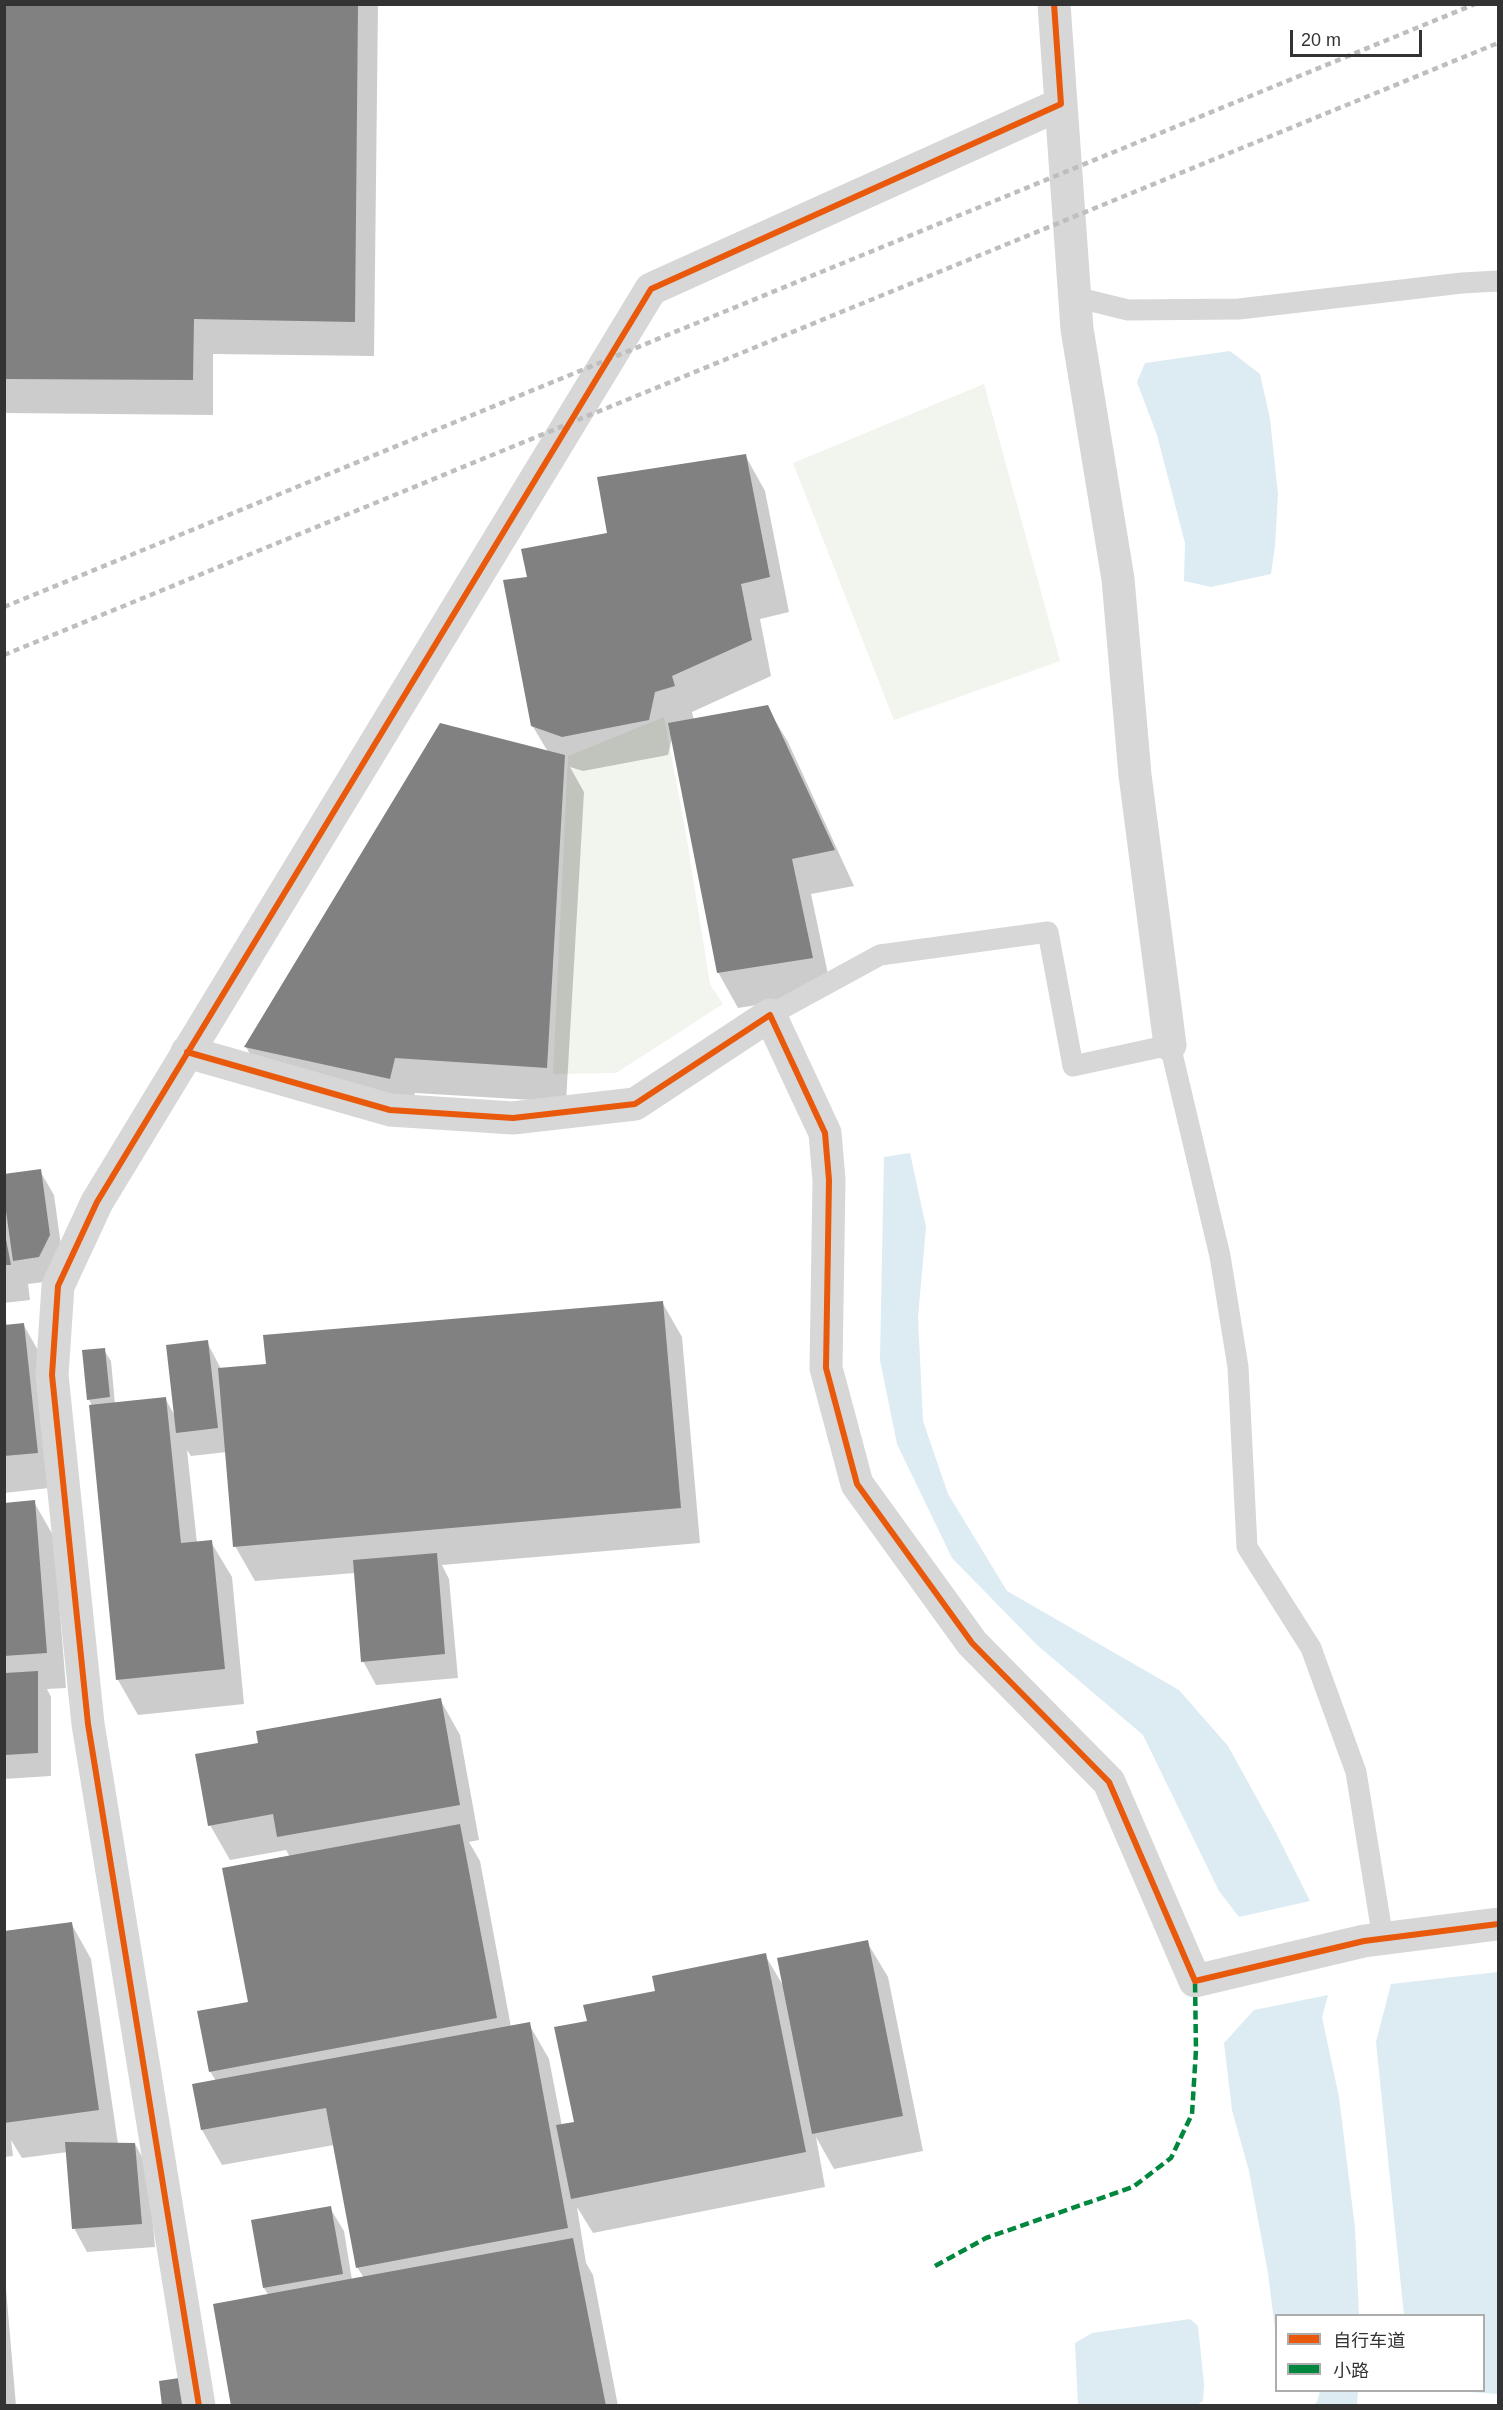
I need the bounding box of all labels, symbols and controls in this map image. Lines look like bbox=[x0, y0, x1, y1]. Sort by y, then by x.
scale bar bbox=[1293, 18, 1425, 56]
text: 20 m bbox=[1301, 30, 1341, 50]
legend bbox=[1275, 2314, 1485, 2392]
text: 自行车道 bbox=[1333, 2331, 1405, 2351]
text: 小路 bbox=[1333, 2361, 1369, 2381]

